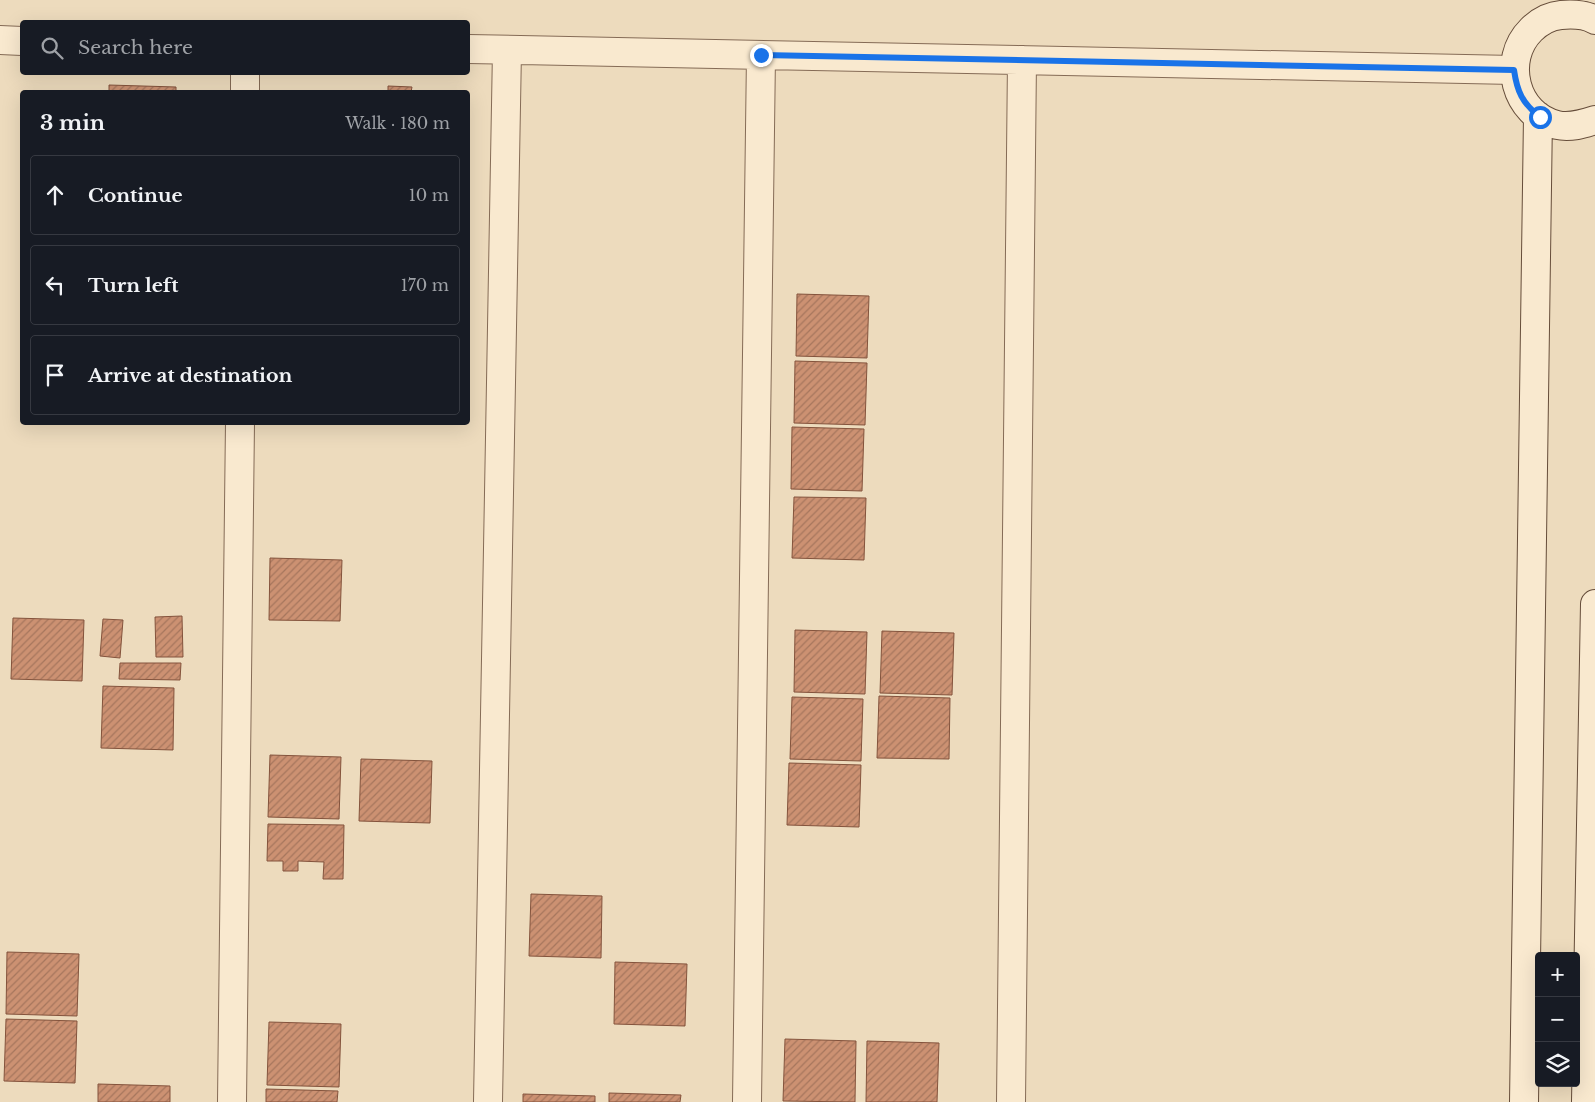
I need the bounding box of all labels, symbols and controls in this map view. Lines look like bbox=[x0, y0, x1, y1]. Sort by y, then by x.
search box bbox=[20, 20, 470, 75]
icon: search bbox=[38, 34, 66, 62]
text: Search here bbox=[78, 36, 193, 59]
route end bbox=[750, 44, 773, 67]
route start bbox=[1529, 106, 1552, 129]
text: 3 min bbox=[40, 110, 105, 136]
text: Walk · 180 m bbox=[345, 113, 450, 133]
icon: ahead bbox=[41, 181, 69, 209]
text: Continue bbox=[88, 184, 183, 207]
text: 10 m bbox=[409, 185, 449, 205]
icon: left bbox=[41, 271, 69, 299]
text: Turn left bbox=[88, 274, 179, 297]
text: 170 m bbox=[401, 275, 449, 295]
icon: arrive bbox=[41, 361, 69, 389]
text: Arrive at destination bbox=[88, 364, 292, 387]
map controls bbox=[1535, 952, 1580, 1087]
button: + bbox=[1535, 952, 1580, 997]
button: − bbox=[1535, 997, 1580, 1042]
button: layers bbox=[1535, 1042, 1580, 1087]

